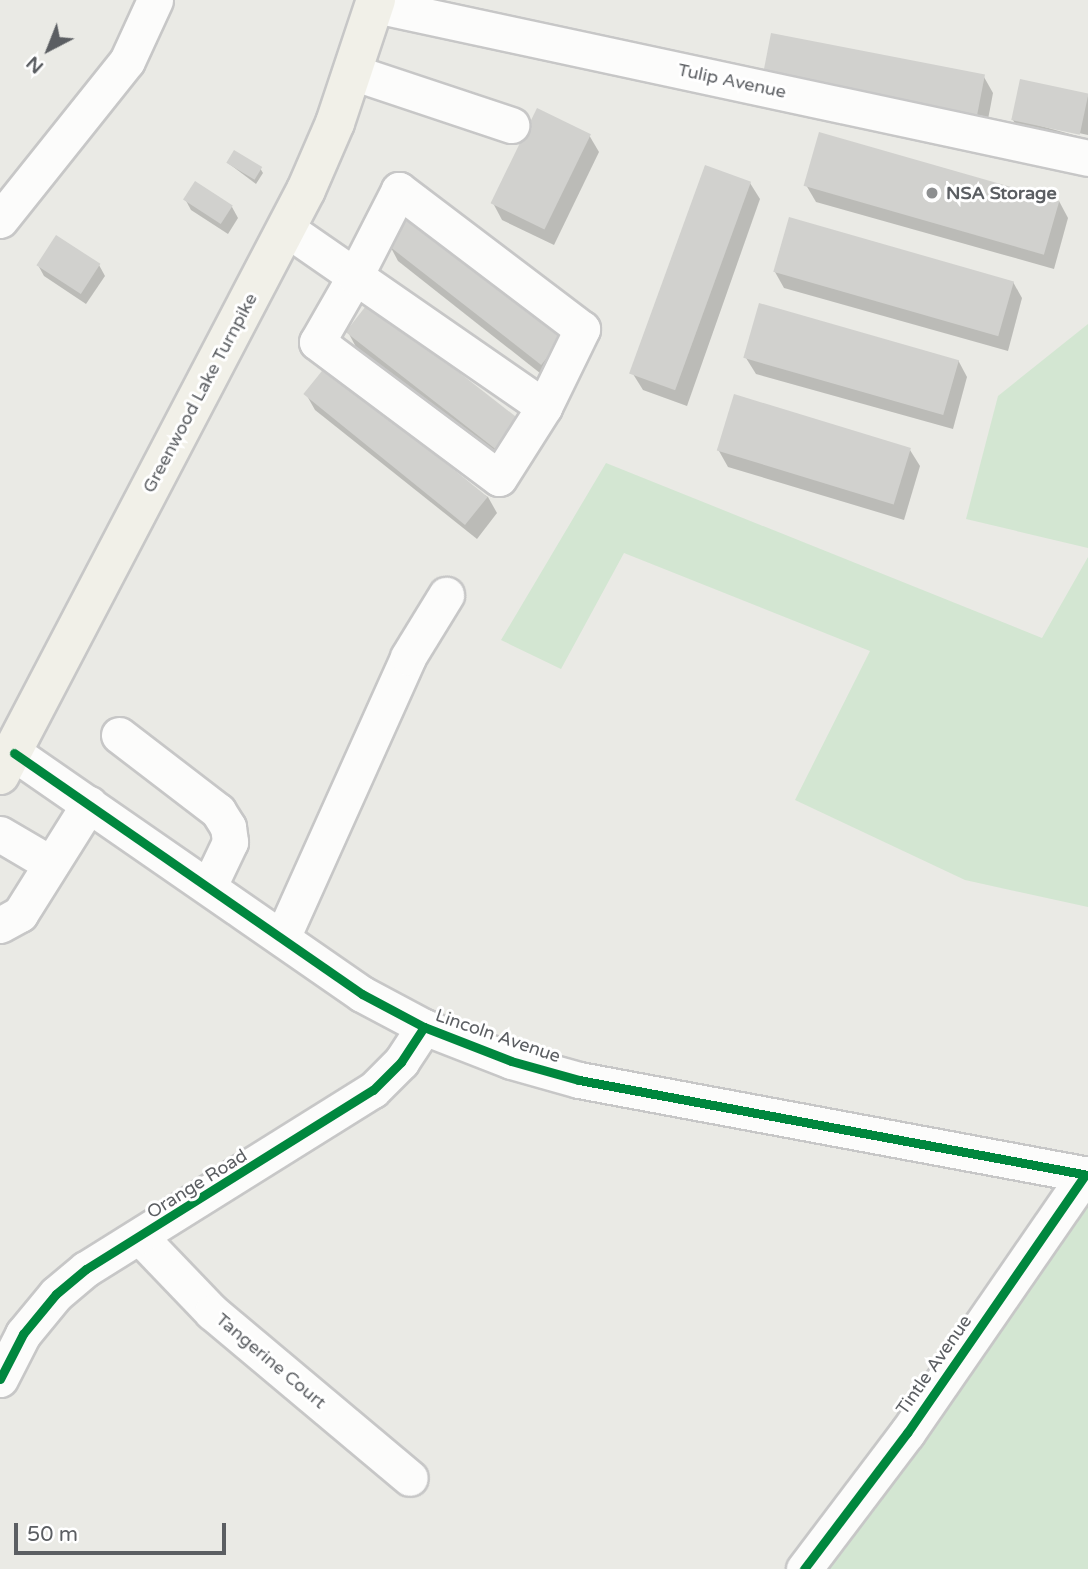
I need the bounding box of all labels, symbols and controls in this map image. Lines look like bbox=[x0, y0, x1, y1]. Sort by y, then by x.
north arrow bbox=[14, 14, 84, 84]
text: N bbox=[22, 51, 48, 78]
street label: Tulip Avenue bbox=[676, 59, 788, 103]
place label: NSA Storage bbox=[946, 182, 1057, 204]
marker: NSA Storage bbox=[924, 185, 940, 201]
street label: Greenwood Lake Turnpike bbox=[138, 290, 262, 496]
street label: Lincoln Avenue bbox=[433, 1004, 563, 1068]
street label: Orange Road bbox=[143, 1145, 251, 1223]
street label: Tangerine Court bbox=[211, 1309, 331, 1413]
street label: Tintle Avenue bbox=[892, 1311, 976, 1419]
scale bar bbox=[18, 1510, 229, 1554]
text: 50 m bbox=[27, 1522, 78, 1547]

